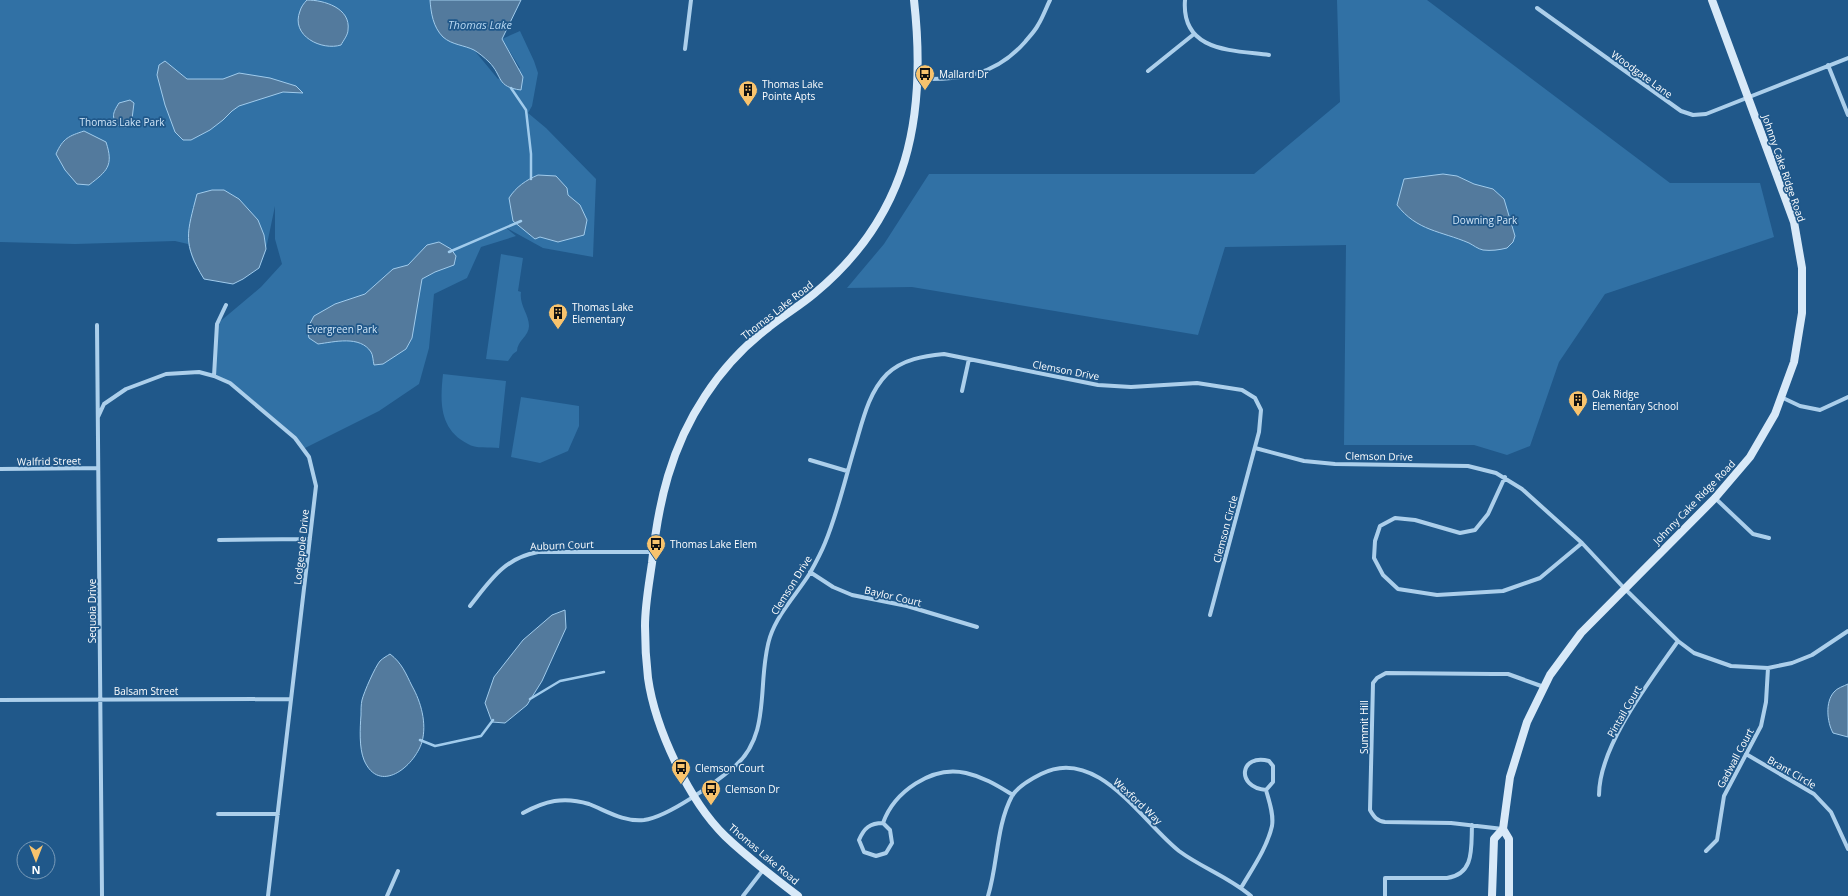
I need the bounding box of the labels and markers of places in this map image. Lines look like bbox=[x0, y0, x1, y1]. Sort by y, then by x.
bus stop icon: Mallard Dr bbox=[914, 63, 936, 91]
place label: Mallard Dr bbox=[939, 67, 988, 81]
place label: Thomas Lake Pointe Apts bbox=[762, 77, 824, 103]
building icon: Thomas Lake Pointe Apts bbox=[737, 79, 759, 107]
place label: Thomas Lake Elementary bbox=[572, 300, 634, 326]
building icon: Thomas Lake Elementary bbox=[547, 302, 569, 330]
place label: Oak Ridge Elementary School bbox=[1592, 387, 1678, 413]
building icon: Oak Ridge Elementary School bbox=[1567, 389, 1589, 417]
bus stop icon: Thomas Lake Elem bbox=[645, 533, 667, 561]
place label: Thomas Lake Elem bbox=[670, 537, 757, 551]
bus stop icon: Clemson Court bbox=[670, 757, 692, 785]
place label: Clemson Court bbox=[695, 761, 765, 775]
bus stop icon: Clemson Dr bbox=[700, 778, 722, 806]
place label: Clemson Dr bbox=[725, 782, 780, 796]

